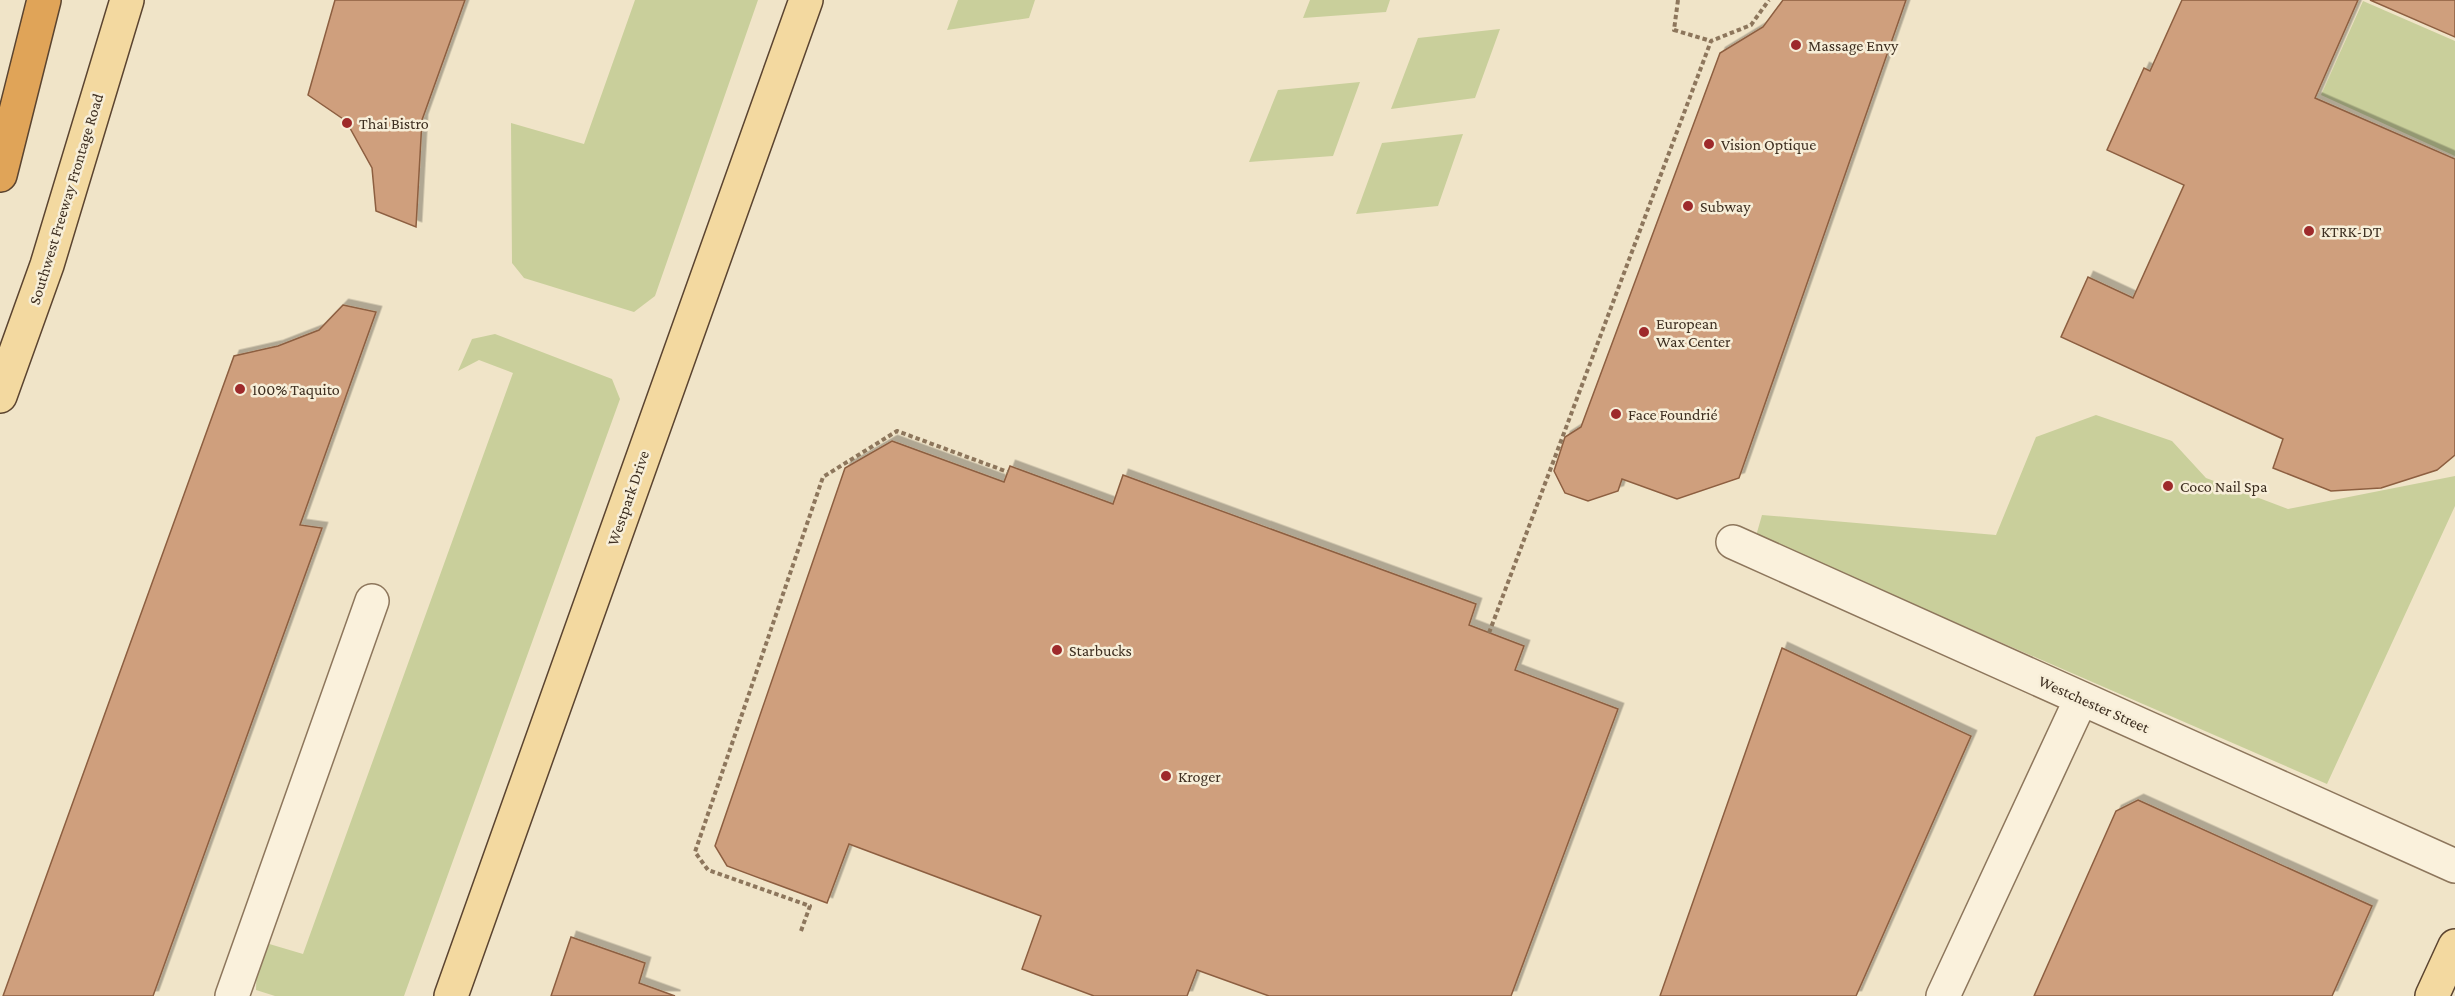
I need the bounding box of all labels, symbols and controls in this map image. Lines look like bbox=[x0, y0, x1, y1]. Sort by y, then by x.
place label: Massage Envy bbox=[1808, 37, 1899, 55]
marker: Massage Envy bbox=[1789, 38, 1803, 52]
street label: Southwest Freeway Frontage Road bbox=[26, 91, 107, 307]
place label: Thai Bistro bbox=[359, 115, 429, 132]
marker: Thai Bistro bbox=[340, 116, 354, 130]
place label: Vision Optique bbox=[1721, 136, 1816, 154]
marker: Vision Optique bbox=[1702, 137, 1716, 151]
place label: Subway bbox=[1700, 198, 1751, 216]
marker: Subway bbox=[1681, 199, 1695, 213]
place label: KTRK-DT bbox=[2321, 223, 2382, 240]
marker: KTRK-DT bbox=[2302, 224, 2316, 238]
place label: European Wax Center bbox=[1656, 315, 1731, 350]
marker: European Wax Center bbox=[1637, 325, 1651, 339]
place label: 100% Taquito bbox=[252, 381, 340, 399]
marker: 100% Taquito bbox=[233, 382, 247, 396]
place label: Face Foundrié bbox=[1628, 406, 1717, 423]
marker: Face Foundrié bbox=[1609, 407, 1623, 421]
street label: Westpark Drive bbox=[604, 448, 653, 548]
place label: Coco Nail Spa bbox=[2180, 478, 2268, 496]
marker: Coco Nail Spa bbox=[2161, 479, 2175, 493]
place label: Starbucks bbox=[1069, 642, 1132, 659]
marker: Starbucks bbox=[1050, 643, 1064, 657]
street label: Westchester Street bbox=[2036, 672, 2153, 736]
place label: Kroger bbox=[1178, 768, 1221, 786]
marker: Kroger bbox=[1159, 769, 1173, 783]

